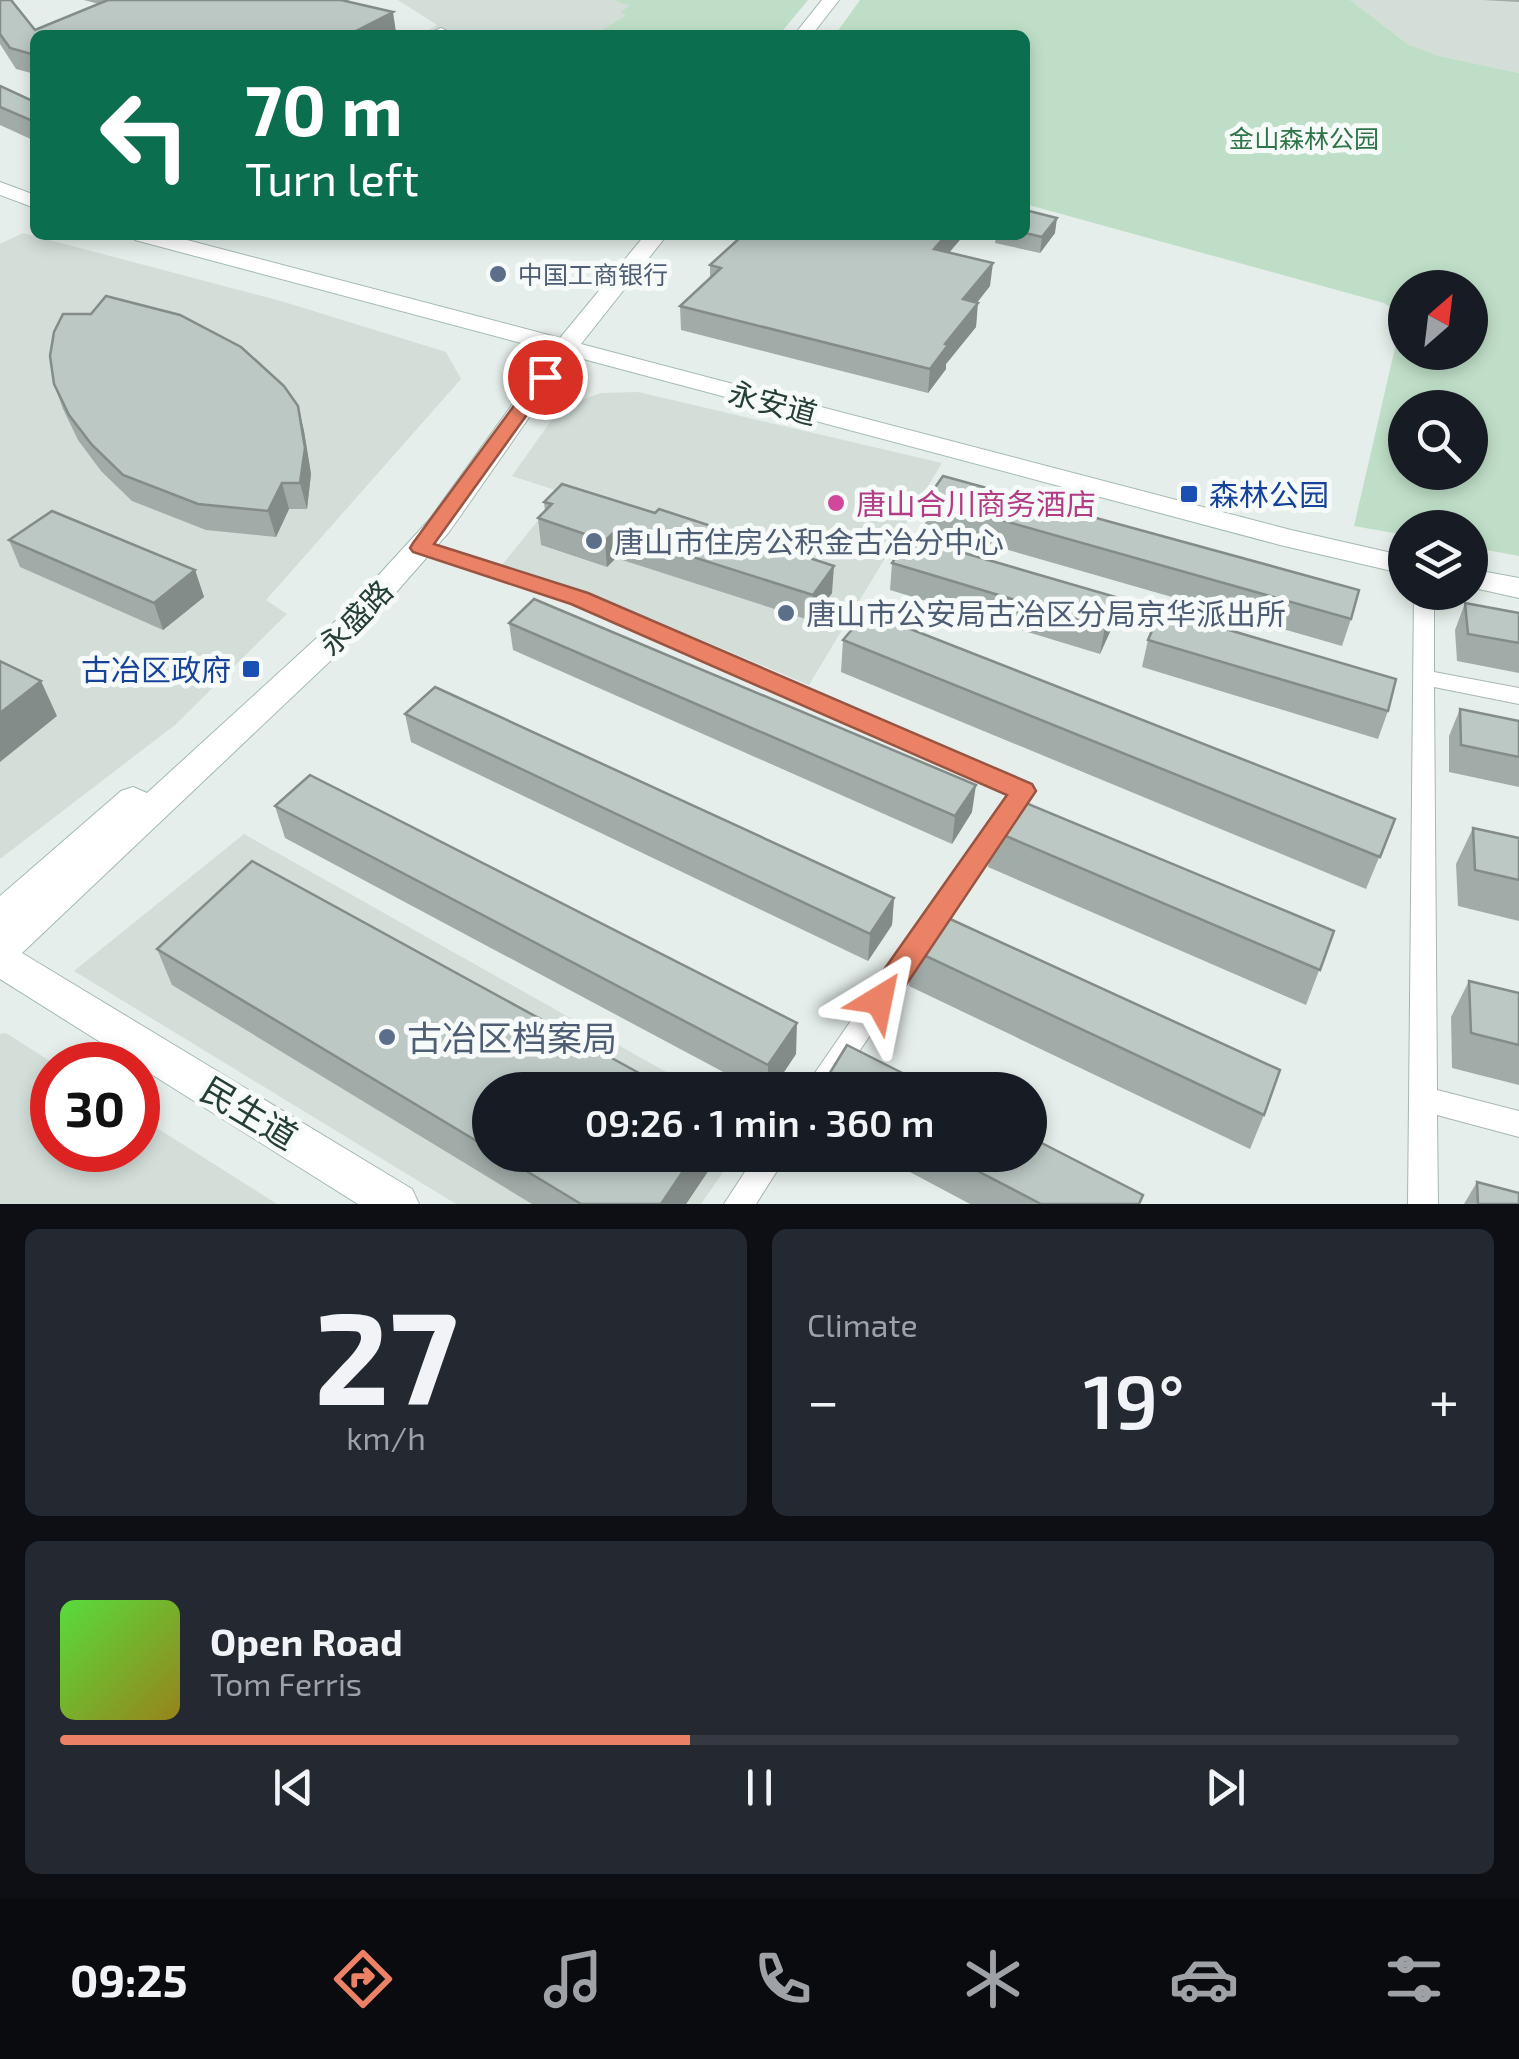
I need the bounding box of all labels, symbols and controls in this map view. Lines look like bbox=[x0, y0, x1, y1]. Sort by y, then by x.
text: 70 m bbox=[245, 66, 403, 150]
icon: left bbox=[80, 70, 210, 200]
park label: 金山森林公园 bbox=[1229, 123, 1379, 153]
text: Turn left bbox=[245, 151, 419, 205]
place label: 中国工商银行 bbox=[518, 259, 668, 289]
marker: 中国工商银行 bbox=[487, 263, 509, 285]
north arrow bbox=[1388, 270, 1488, 370]
map controls bbox=[1388, 270, 1488, 610]
pin bbox=[503, 335, 588, 420]
icon: arrive bbox=[518, 350, 573, 405]
street label: 永安道 bbox=[725, 373, 821, 431]
button: search bbox=[1388, 390, 1488, 490]
place label: 森林公园 bbox=[1209, 476, 1329, 512]
marker: 森林公园 bbox=[1178, 483, 1200, 505]
place label: 唐山合川商务酒店 bbox=[856, 485, 1096, 521]
marker: 唐山合川商务酒店 bbox=[825, 492, 847, 514]
button: layers bbox=[1388, 510, 1488, 610]
place label: 唐山市住房公积金古冶分中心 bbox=[614, 523, 1004, 559]
marker: 唐山市住房公积金古冶分中心 bbox=[583, 530, 605, 552]
street label: 永盛路 bbox=[311, 572, 399, 662]
place label: 唐山市公安局古冶区分局京华派出所 bbox=[806, 595, 1286, 631]
marker: 唐山市公安局古冶区分局京华派出所 bbox=[775, 602, 797, 624]
place label: 古冶区政府 bbox=[81, 651, 231, 687]
marker: 古冶区政府 bbox=[240, 658, 262, 680]
position arrow bbox=[827, 948, 931, 1052]
place label: 古冶区档案局 bbox=[407, 1016, 617, 1058]
marker: 古冶区档案局 bbox=[376, 1026, 398, 1048]
speed limit sign: 30 bbox=[30, 1042, 160, 1172]
street label: 民生道 bbox=[194, 1067, 306, 1157]
text: 09:26 · 1 min · 360 m bbox=[585, 1099, 934, 1145]
text: 27 bbox=[314, 1275, 458, 1431]
text: Climate bbox=[807, 1305, 918, 1343]
text: 19° bbox=[1083, 1354, 1185, 1444]
text: − bbox=[807, 1366, 839, 1432]
text: + bbox=[1429, 1366, 1459, 1432]
text: km/h bbox=[346, 1418, 426, 1456]
text: Open Road bbox=[210, 1618, 403, 1664]
text: Tom Ferris bbox=[210, 1664, 362, 1702]
icon: previous bbox=[266, 1760, 321, 1815]
icon: pause bbox=[732, 1760, 787, 1815]
icon: next bbox=[1198, 1760, 1253, 1815]
icon: directions bbox=[328, 1944, 398, 2014]
icon: music bbox=[538, 1944, 608, 2014]
icon: phone bbox=[748, 1944, 818, 2014]
icon: climate bbox=[958, 1944, 1028, 2014]
icon: car bbox=[1169, 1944, 1239, 2014]
icon: filters bbox=[1379, 1944, 1449, 2014]
text: 09:25 bbox=[70, 1952, 188, 2006]

